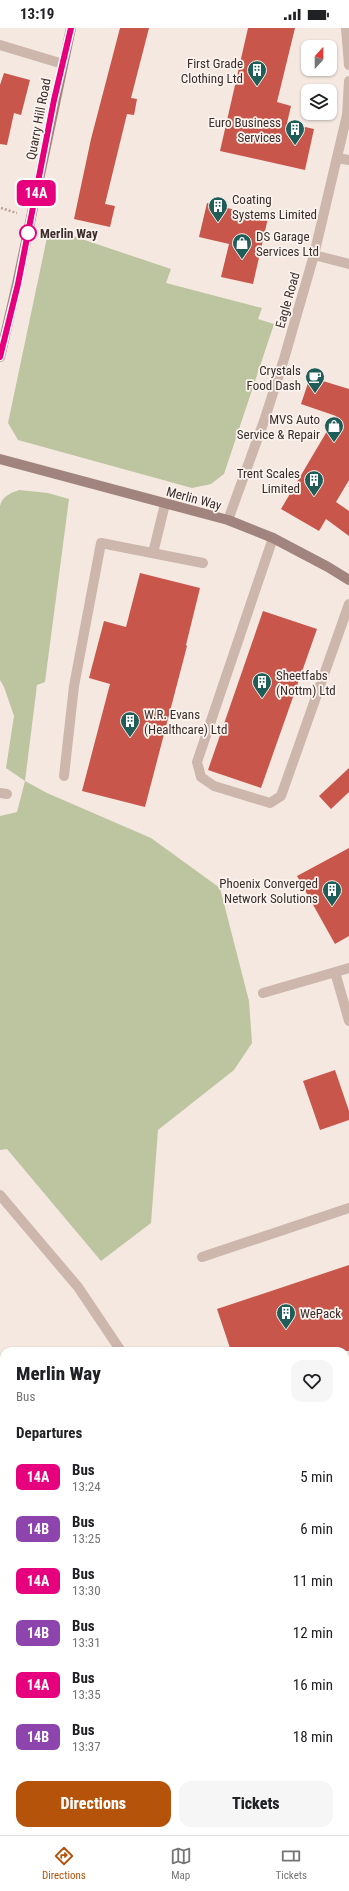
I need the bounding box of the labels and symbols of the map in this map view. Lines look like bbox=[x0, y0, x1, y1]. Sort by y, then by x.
north arrow bbox=[301, 40, 337, 76]
place label: First Grade Clothing Ltd bbox=[181, 56, 243, 86]
building icon: First Grade Clothing Ltd bbox=[246, 59, 268, 87]
street label: Quarry Hill Road bbox=[23, 77, 54, 161]
place label: Euro Business Services bbox=[208, 115, 281, 145]
building icon: Euro Business Services bbox=[284, 118, 306, 146]
line badge: 14A bbox=[13, 180, 59, 206]
place label: Coating Systems Limited bbox=[232, 192, 317, 222]
building icon: Coating Systems Limited bbox=[207, 195, 229, 223]
marker: Merlin Way bbox=[19, 224, 37, 242]
place label: Merlin Way bbox=[40, 226, 98, 241]
place label: DS Garage Services Ltd bbox=[256, 229, 319, 259]
shop icon: DS Garage Services Ltd bbox=[231, 232, 253, 260]
street label: Eagle Road bbox=[272, 271, 303, 330]
place label: Crystals Food Dash bbox=[247, 363, 301, 393]
cafe icon: Crystals Food Dash bbox=[304, 366, 326, 394]
place label: MVS Auto Service & Repair bbox=[237, 412, 320, 442]
shop icon: MVS Auto Service & Repair bbox=[323, 415, 345, 443]
place label: Trent Scales Limited bbox=[237, 466, 300, 496]
building icon: Trent Scales Limited bbox=[303, 469, 325, 497]
street label: Merlin Way bbox=[165, 484, 224, 513]
place label: Sheetfabs (Nottm) Ltd bbox=[276, 668, 336, 698]
building icon: Sheetfabs (Nottm) Ltd bbox=[251, 671, 273, 699]
place label: W.R. Evans (Healthcare) Ltd bbox=[144, 707, 227, 737]
building icon: W.R. Evans (Healthcare) Ltd bbox=[119, 710, 141, 738]
place label: Phoenix Converged Network Solutions bbox=[219, 876, 318, 906]
building icon: Phoenix Converged Network Solutions bbox=[321, 879, 343, 907]
building icon: WePack bbox=[275, 1302, 297, 1330]
place label: WePack bbox=[300, 1306, 341, 1321]

